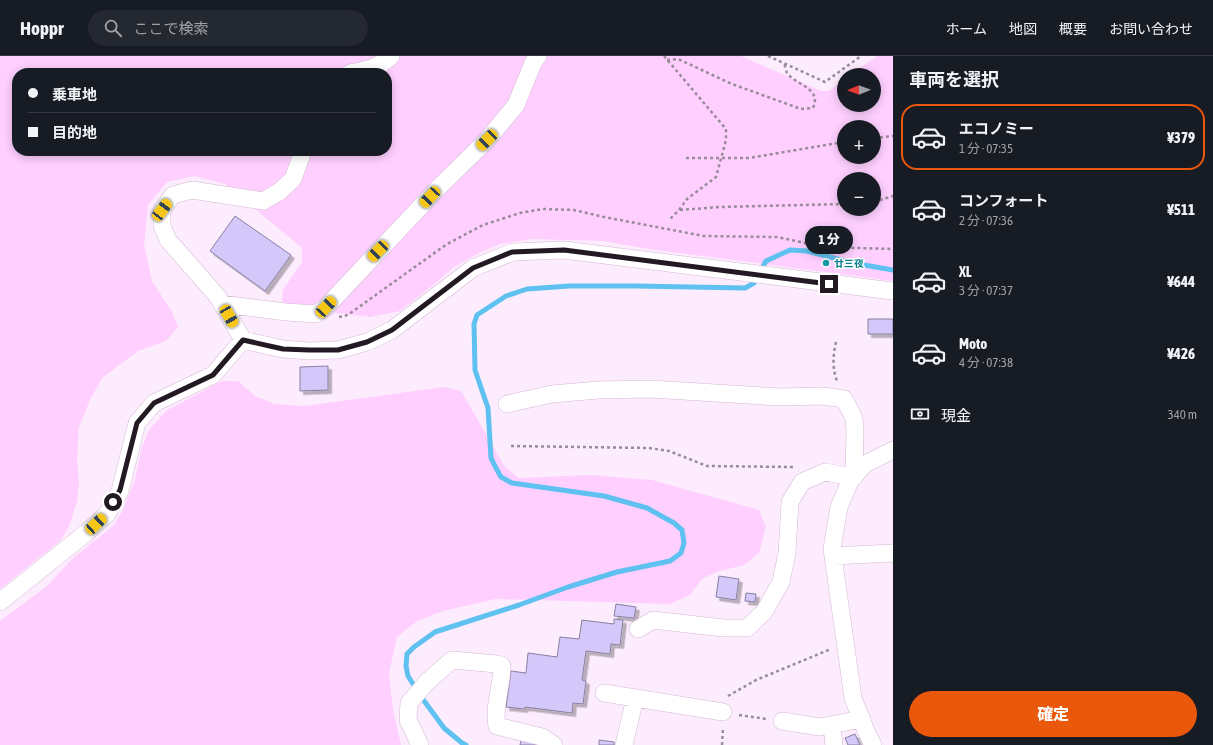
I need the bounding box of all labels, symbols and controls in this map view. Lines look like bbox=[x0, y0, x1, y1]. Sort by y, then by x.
search box bbox=[88, 10, 368, 46]
text: Hoppr bbox=[20, 17, 64, 39]
icon: search bbox=[102, 17, 124, 39]
text: ここで検索 bbox=[134, 20, 209, 37]
text: ホーム bbox=[945, 21, 987, 37]
text: 地図 bbox=[1009, 21, 1037, 37]
text: 概要 bbox=[1059, 21, 1087, 37]
text: お問い合わせ bbox=[1109, 21, 1193, 37]
north arrow bbox=[837, 68, 881, 112]
map controls bbox=[837, 68, 881, 216]
text: 車両を選択 bbox=[909, 69, 999, 90]
text: 乗車地 bbox=[52, 86, 97, 103]
icon: car bbox=[911, 119, 947, 155]
button: + bbox=[837, 120, 881, 164]
text: エコノミー bbox=[959, 120, 1034, 137]
text: 目的地 bbox=[52, 124, 97, 141]
car bbox=[474, 127, 500, 153]
text: ¥379 bbox=[1167, 129, 1195, 146]
text: 1 分 · 07:35 bbox=[959, 141, 1013, 156]
button: − bbox=[837, 172, 881, 216]
car bbox=[417, 184, 443, 210]
icon: car bbox=[911, 191, 947, 227]
text: コンフォート bbox=[959, 192, 1049, 209]
car bbox=[150, 197, 174, 223]
text: ¥511 bbox=[1167, 201, 1195, 218]
text: 2 分 · 07:36 bbox=[959, 213, 1013, 228]
callout: 1 分 bbox=[805, 226, 853, 254]
text: 1 分 bbox=[819, 232, 839, 247]
car bbox=[365, 238, 391, 264]
marker: 廿三夜 bbox=[821, 258, 831, 268]
place label: 廿三夜 bbox=[834, 258, 864, 269]
icon: car bbox=[911, 263, 947, 299]
text: XL bbox=[959, 263, 972, 280]
text: ¥644 bbox=[1167, 273, 1195, 290]
route end bbox=[820, 275, 838, 293]
text: 3 分 · 07:37 bbox=[959, 283, 1013, 298]
car bbox=[313, 294, 339, 320]
car bbox=[218, 303, 240, 329]
icon: car bbox=[911, 335, 947, 371]
text: Moto bbox=[959, 335, 987, 352]
text: ¥426 bbox=[1167, 345, 1195, 362]
text: 4 分 · 07:38 bbox=[959, 355, 1013, 370]
icon: cash bbox=[909, 403, 931, 425]
text: 現金 bbox=[941, 407, 971, 424]
text: 340 m bbox=[1168, 407, 1197, 422]
route start bbox=[104, 493, 122, 511]
car bbox=[83, 511, 109, 537]
button: 確定 bbox=[909, 691, 1197, 737]

